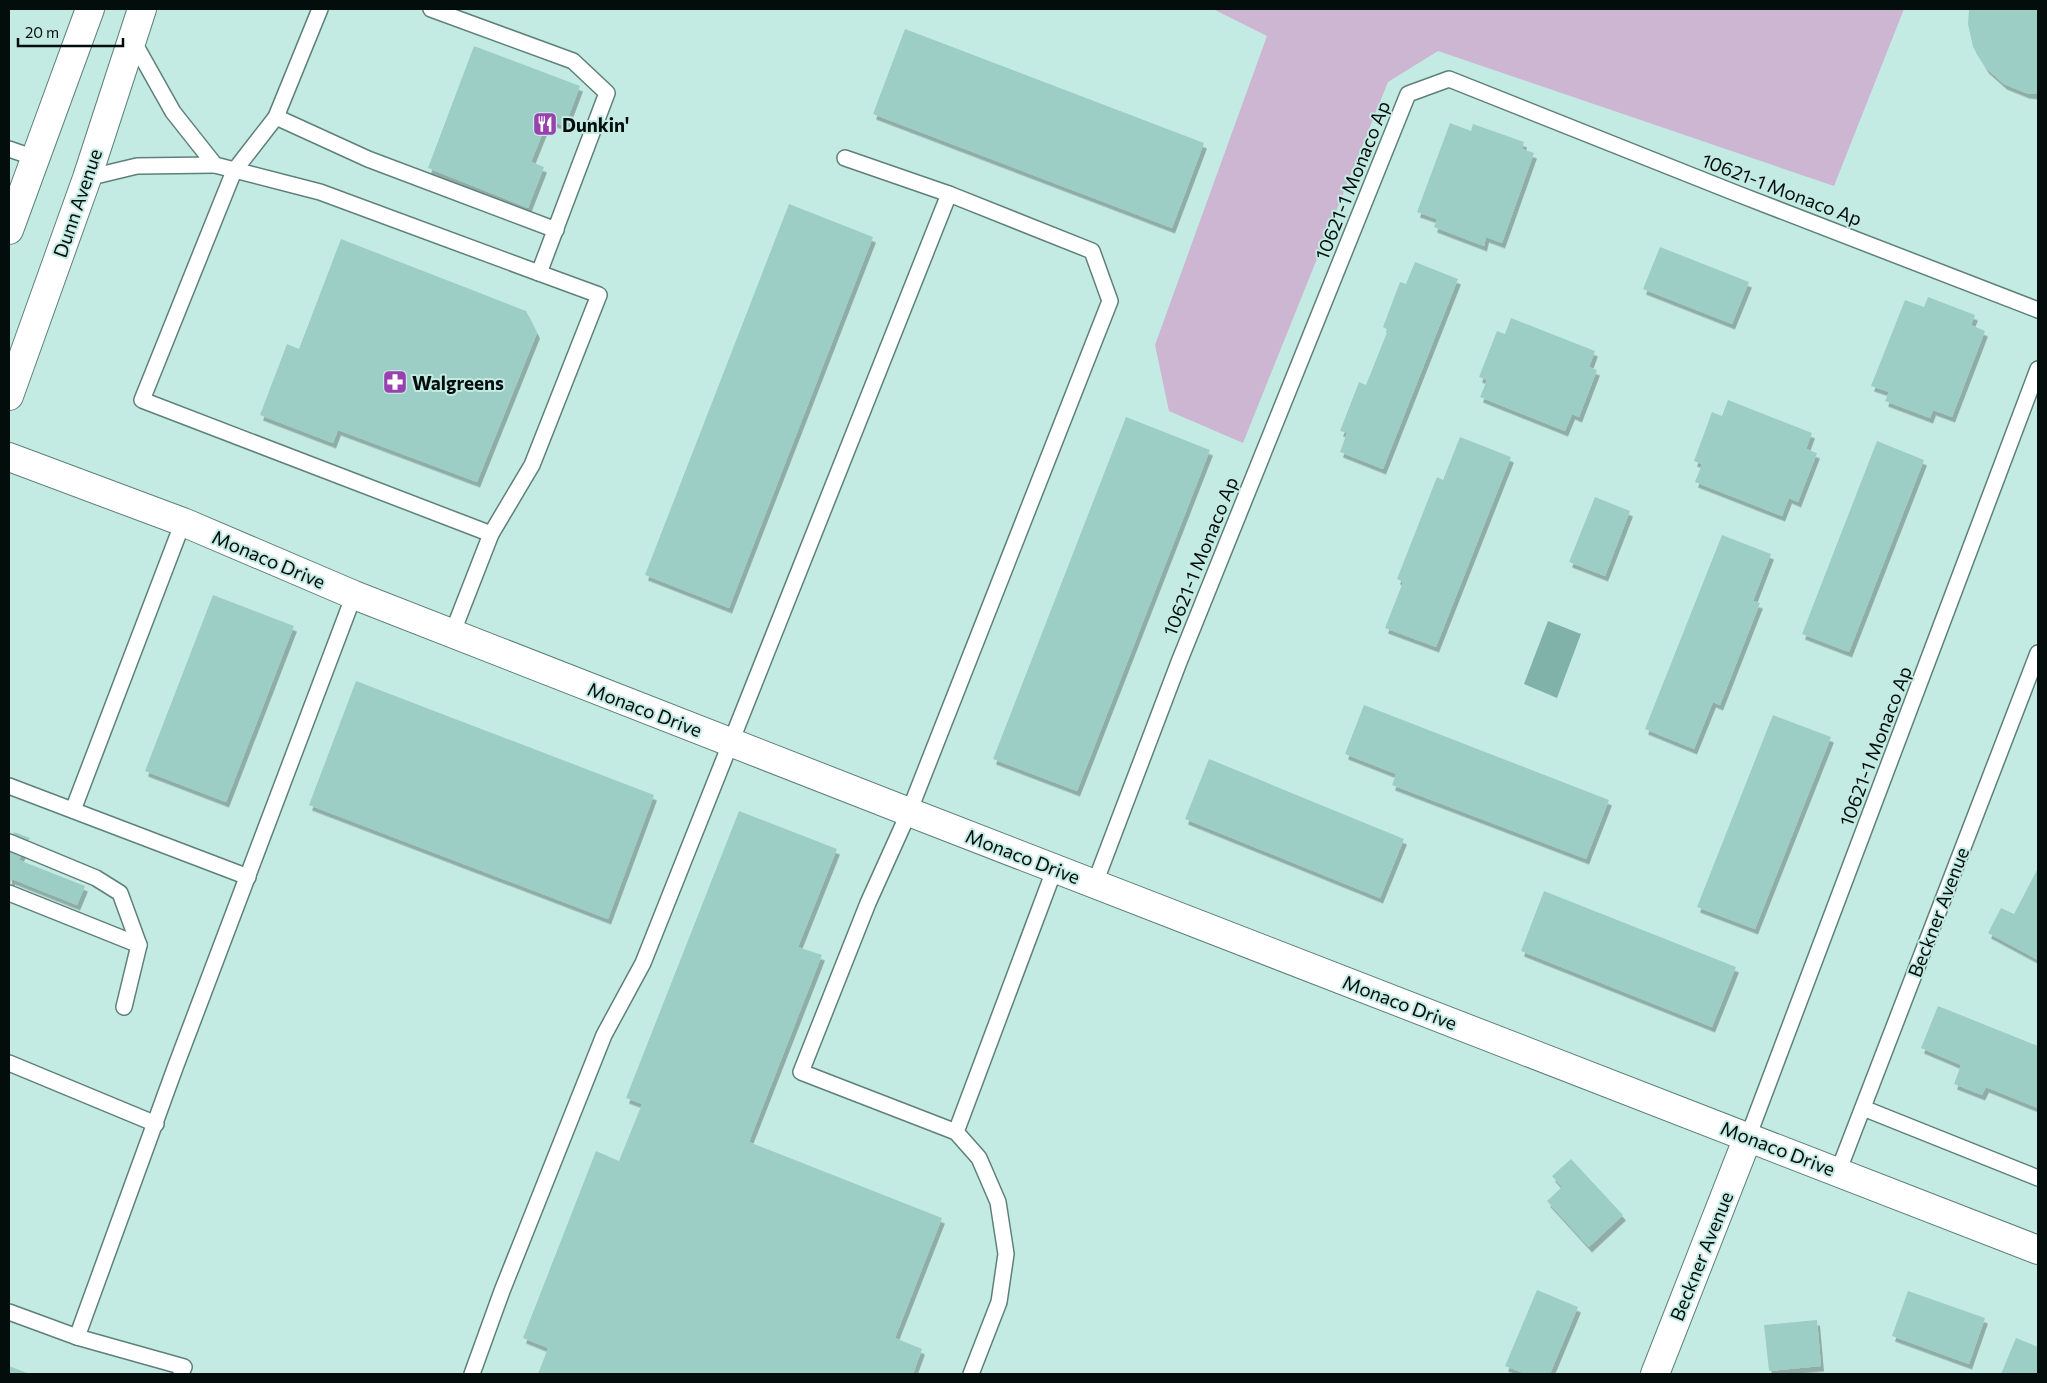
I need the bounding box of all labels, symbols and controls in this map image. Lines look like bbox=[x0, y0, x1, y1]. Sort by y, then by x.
scale bar bbox=[18, 15, 122, 47]
text: 20 m bbox=[25, 23, 59, 41]
street label: 10621-1 Monaco Ap bbox=[1310, 97, 1394, 263]
restaurant icon: Dunkin' bbox=[532, 111, 558, 137]
place label: Dunkin' bbox=[562, 113, 629, 136]
street label: Dunn Avenue bbox=[48, 146, 106, 260]
street label: 10621-1 Monaco Ap bbox=[1699, 148, 1865, 230]
pharmacy icon: Walgreens bbox=[382, 369, 408, 395]
place label: Walgreens bbox=[412, 371, 504, 394]
street label: 10621-1 Monaco Ap bbox=[1158, 473, 1242, 639]
street label: Monaco Drive bbox=[209, 525, 329, 593]
street label: 10621-1 Monaco Ap bbox=[1834, 663, 1916, 829]
street label: Monaco Drive bbox=[585, 677, 705, 741]
street label: Monaco Drive bbox=[963, 824, 1083, 888]
street label: Beckner Avenue bbox=[1903, 844, 1973, 980]
street label: Monaco Drive bbox=[1340, 970, 1460, 1034]
street label: Monaco Drive bbox=[1718, 1116, 1838, 1180]
street label: Beckner Avenue bbox=[1665, 1188, 1737, 1324]

